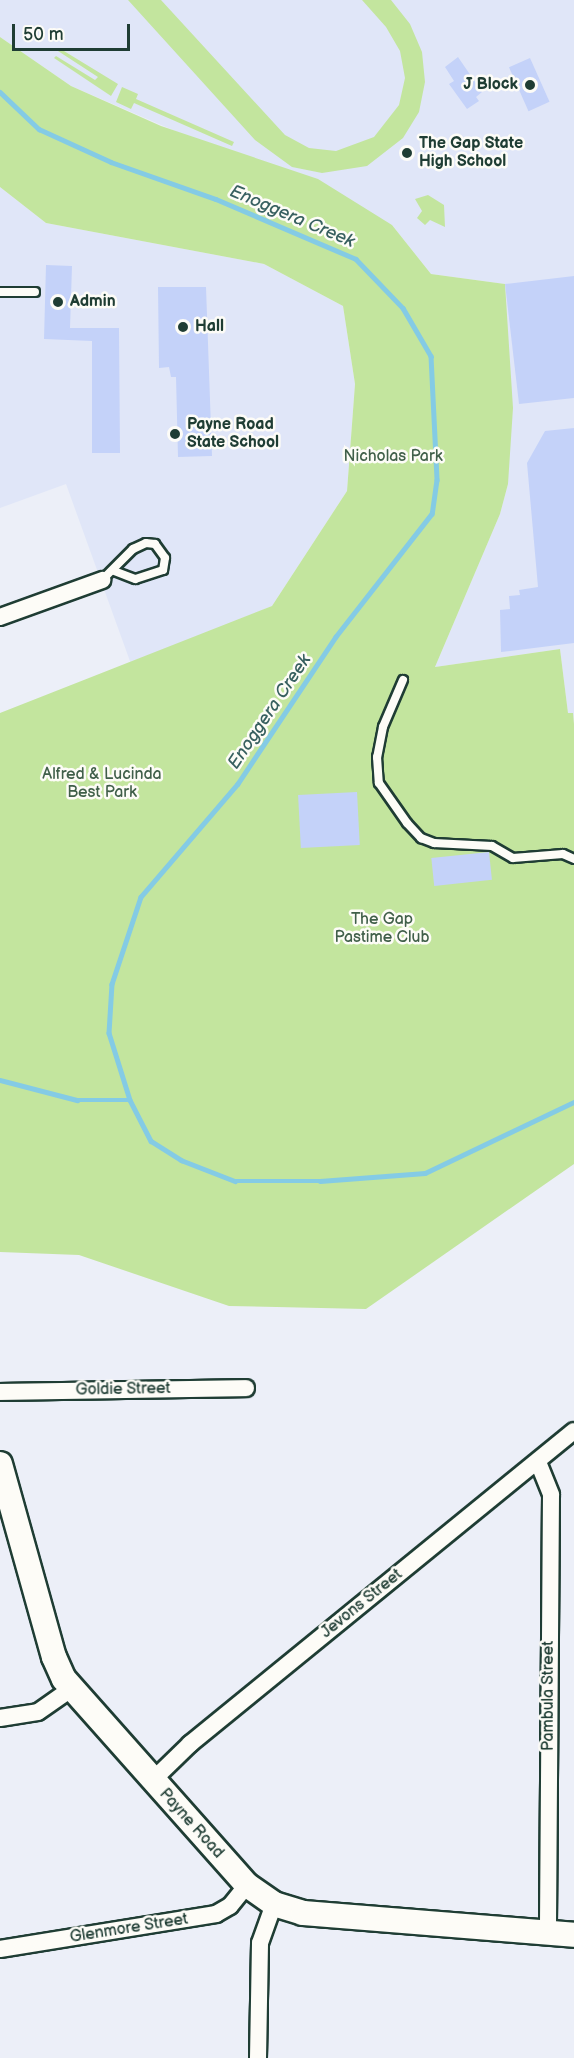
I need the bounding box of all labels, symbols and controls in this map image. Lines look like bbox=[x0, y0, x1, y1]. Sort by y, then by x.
scale bar bbox=[15, 12, 134, 50]
text: 50 m bbox=[23, 24, 64, 45]
place label: J Block bbox=[463, 75, 518, 95]
marker: J Block bbox=[523, 78, 537, 92]
place label: The Gap State High School bbox=[419, 134, 523, 172]
marker: The Gap State High School bbox=[400, 146, 414, 160]
water label: Enoggera Creek bbox=[226, 181, 358, 253]
place label: Admin bbox=[70, 292, 116, 312]
marker: Admin bbox=[51, 295, 65, 309]
place label: Hall bbox=[195, 317, 224, 337]
marker: Hall bbox=[176, 320, 190, 334]
place label: Payne Road State School bbox=[187, 415, 279, 453]
marker: Payne Road State School bbox=[168, 427, 182, 441]
park label: Nicholas Park bbox=[343, 447, 443, 467]
water label: Enoggera Creek bbox=[224, 651, 316, 773]
park label: Alfred & Lucinda Best Park bbox=[42, 765, 162, 803]
park label: The Gap Pastime Club bbox=[335, 910, 429, 948]
street label: Goldie Street bbox=[75, 1380, 171, 1400]
street label: Jevons Street bbox=[317, 1565, 407, 1643]
street label: Pambula Street bbox=[539, 1641, 559, 1751]
street label: Payne Road bbox=[155, 1785, 227, 1863]
street label: Glenmore Street bbox=[68, 1910, 190, 1948]

